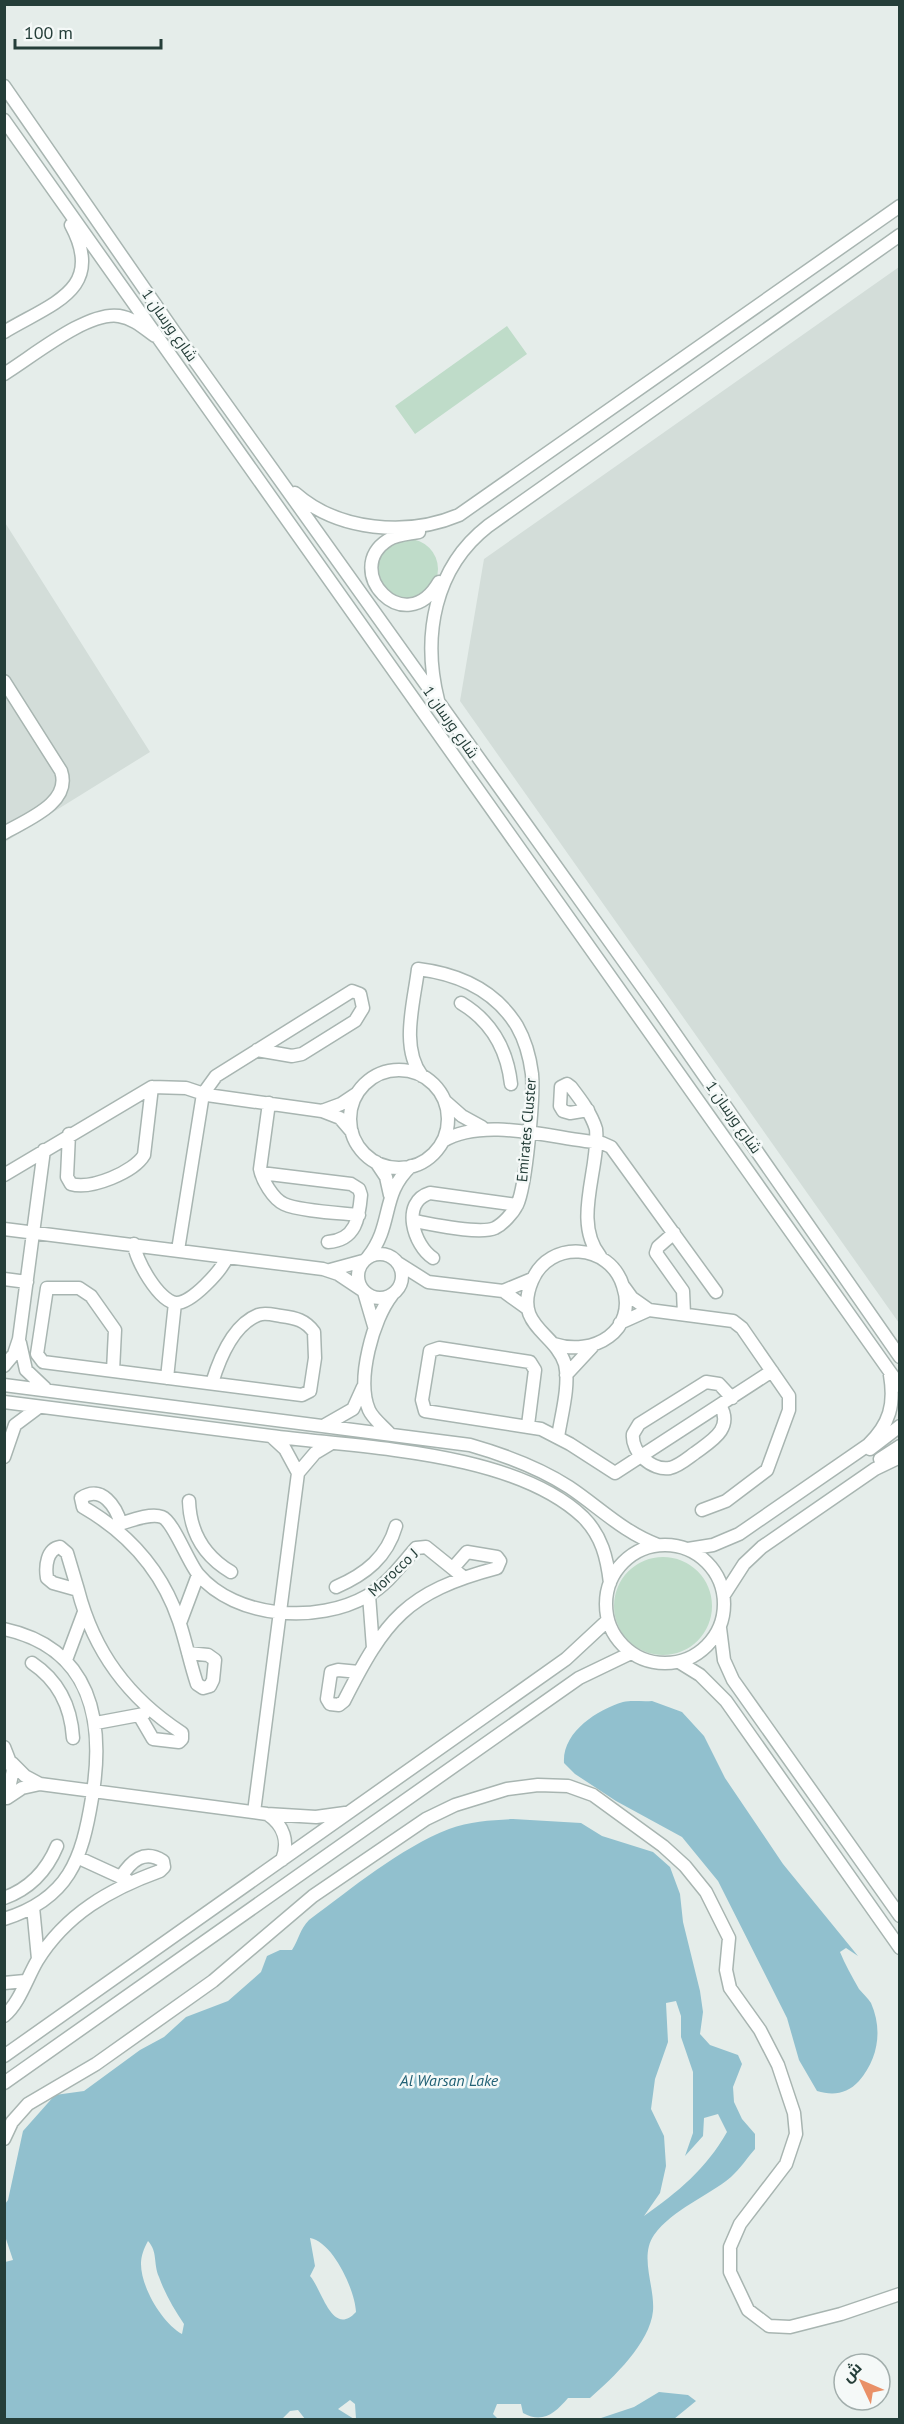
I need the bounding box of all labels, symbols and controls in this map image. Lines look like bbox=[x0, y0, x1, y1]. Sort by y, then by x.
scale bar bbox=[15, 12, 160, 50]
text: 100 m bbox=[24, 21, 73, 44]
street label: شارع ورسان 1 bbox=[136, 285, 202, 366]
street label: شارع ورسان 1 bbox=[417, 682, 483, 763]
street label: Emirates Cluster bbox=[512, 1077, 540, 1183]
street label: شارع ورسان 1 bbox=[700, 1077, 766, 1158]
street label: Morocco J bbox=[364, 1544, 422, 1600]
water label: Al Warsan Lake bbox=[399, 2070, 499, 2090]
north arrow bbox=[832, 2352, 892, 2412]
text: ش bbox=[837, 2357, 866, 2386]

